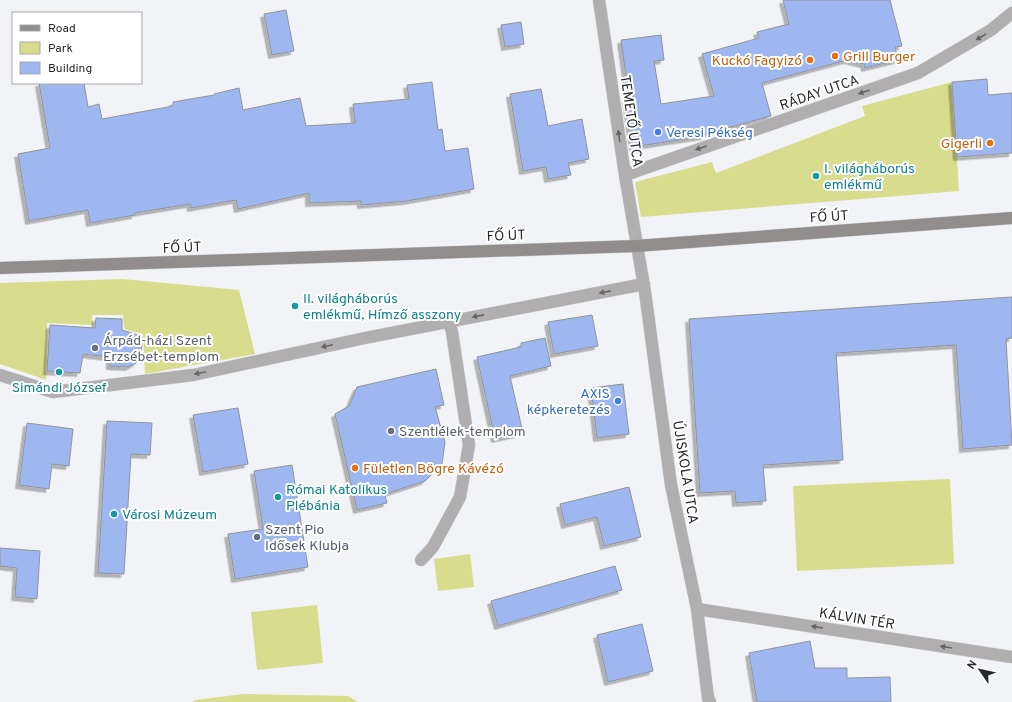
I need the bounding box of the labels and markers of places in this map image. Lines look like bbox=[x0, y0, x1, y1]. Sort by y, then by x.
place label: Grill Burger bbox=[843, 49, 916, 66]
marker: Grill Burger bbox=[830, 51, 840, 61]
place label: Kuckó Fagyizó bbox=[712, 53, 802, 70]
marker: Kuckó Fagyizó bbox=[805, 55, 815, 65]
place label: Veresi Pékség bbox=[666, 125, 753, 142]
marker: Veresi Pékség bbox=[653, 127, 663, 137]
place label: Gigerli bbox=[941, 136, 982, 153]
marker: Gigerli bbox=[985, 138, 995, 148]
place label: I. világháborús emlékmű bbox=[824, 161, 915, 194]
marker: I. világháborús emlékmű bbox=[811, 171, 821, 181]
place label: II. világháborús emlékmű, Hímző asszony bbox=[303, 291, 461, 324]
marker: II. világháborús emlékmű, Hímző asszony bbox=[290, 301, 300, 311]
place label: Árpád-házi Szent Erzsébet-templom bbox=[103, 332, 219, 366]
marker: Árpád-házi Szent Erzsébet-templom bbox=[90, 343, 100, 353]
marker: Simándi József bbox=[54, 367, 64, 377]
place label: Simándi József bbox=[12, 380, 107, 397]
place label: AXIS képkeretezés bbox=[527, 386, 610, 419]
marker: AXIS képkeretezés bbox=[613, 396, 623, 406]
place label: Szentlélek-templom bbox=[399, 424, 526, 441]
marker: Szentlélek-templom bbox=[386, 426, 396, 436]
place label: Fületlen Bögre Kávézó bbox=[363, 461, 504, 478]
marker: Fületlen Bögre Kávézó bbox=[350, 463, 360, 473]
place label: Római Katolikus Plébánia bbox=[286, 482, 387, 515]
marker: Római Katolikus Plébánia bbox=[273, 492, 283, 502]
place label: Városi Múzeum bbox=[122, 507, 217, 524]
marker: Városi Múzeum bbox=[109, 509, 119, 519]
place label: Szent Pio Idősek Klubja bbox=[265, 522, 349, 555]
marker: Szent Pio Idősek Klubja bbox=[252, 532, 262, 542]

